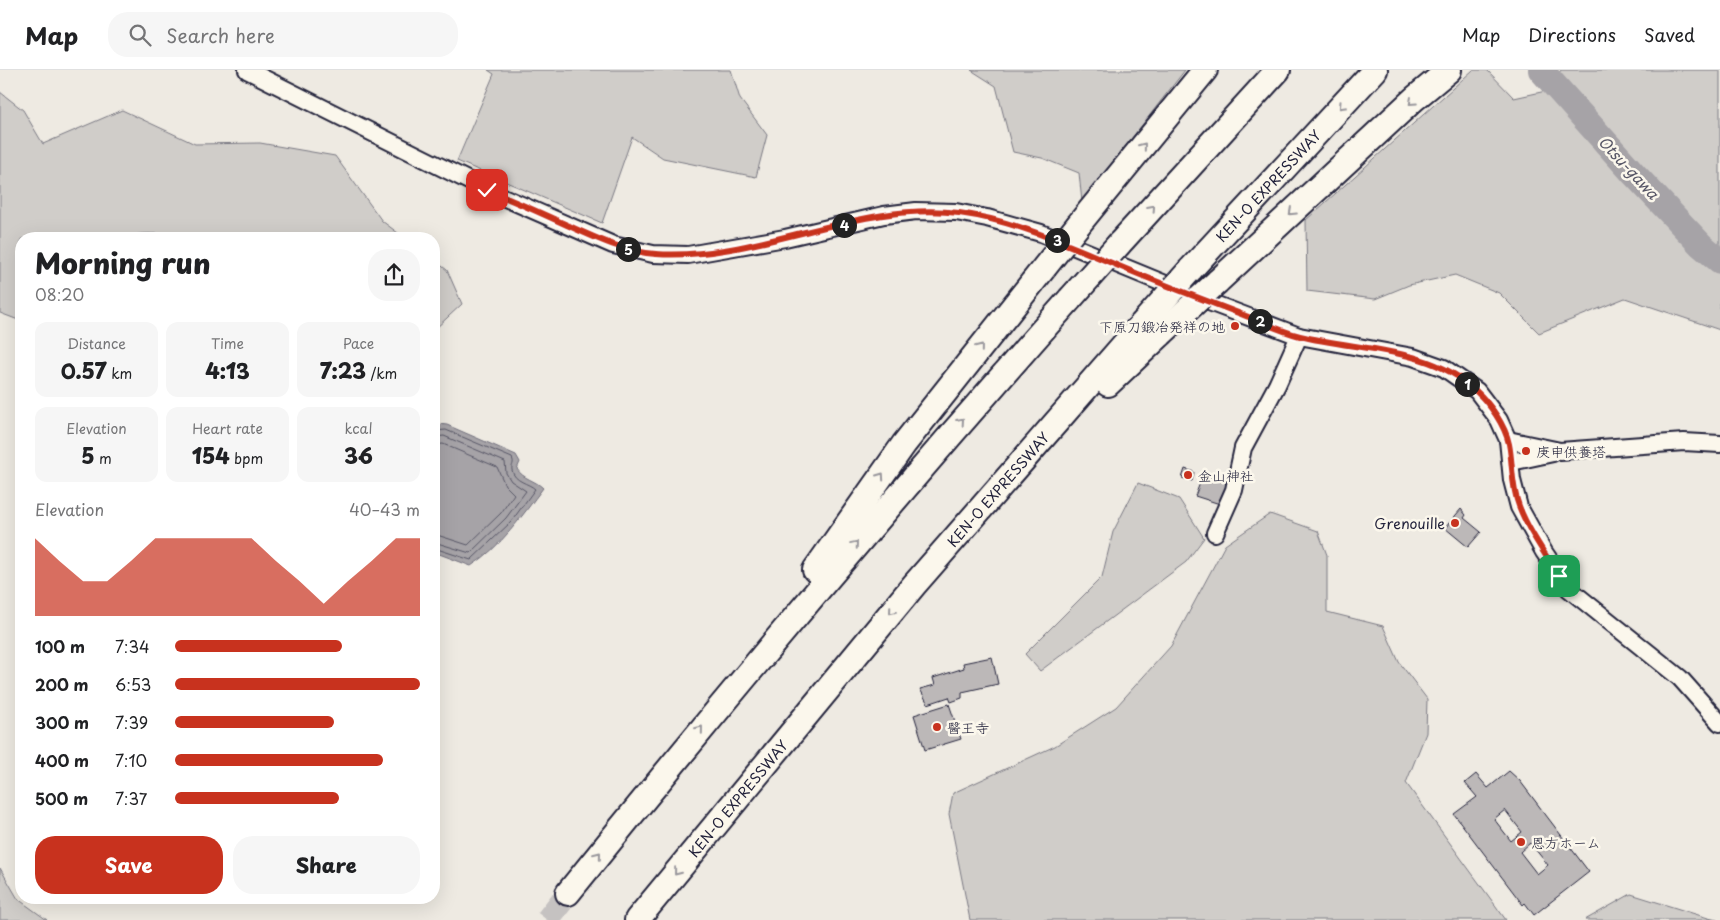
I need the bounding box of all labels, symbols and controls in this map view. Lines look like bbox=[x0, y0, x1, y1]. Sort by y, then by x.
search box bbox=[108, 12, 458, 57]
text: Map bbox=[25, 17, 78, 53]
icon: search bbox=[126, 21, 154, 49]
text: Search here bbox=[166, 21, 275, 49]
text: Map bbox=[1462, 21, 1500, 48]
text: Directions bbox=[1528, 21, 1616, 48]
text: Saved bbox=[1644, 21, 1695, 48]
one-way arrow bbox=[1408, 96, 1417, 105]
one-way arrow bbox=[1338, 100, 1347, 109]
street label: KEN-O EXPRESSWAY bbox=[1211, 125, 1325, 246]
water label: Otsu-gawa bbox=[1594, 130, 1665, 204]
one-way arrow bbox=[1137, 143, 1145, 152]
pin bbox=[466, 169, 508, 211]
icon: check bbox=[473, 176, 501, 204]
one-way arrow bbox=[1146, 205, 1155, 214]
one-way arrow bbox=[1289, 206, 1298, 215]
pin: 4 bbox=[832, 212, 856, 238]
text: 4 bbox=[840, 215, 849, 236]
pin: 3 bbox=[1044, 228, 1070, 252]
text: 3 bbox=[1053, 230, 1062, 251]
pin: 5 bbox=[616, 236, 640, 262]
text: 5 bbox=[624, 239, 633, 260]
text: Morning run bbox=[35, 241, 211, 284]
button: share bbox=[368, 249, 420, 301]
text: 08:20 bbox=[35, 282, 84, 306]
pin: 2 bbox=[1248, 308, 1272, 334]
text: 2 bbox=[1256, 311, 1265, 332]
place label: 下原刀鍛冶発祥の地 bbox=[1099, 316, 1225, 337]
marker: 下原刀鍛冶発祥の地 bbox=[1229, 320, 1241, 332]
text: Distance bbox=[67, 333, 126, 354]
text: Time bbox=[211, 333, 244, 354]
text: Pace bbox=[343, 333, 374, 354]
one-way arrow bbox=[974, 344, 982, 353]
text: 0.57 bbox=[61, 354, 107, 386]
text: 4:13 bbox=[205, 354, 250, 386]
text: 7:23 bbox=[320, 354, 366, 386]
text: km bbox=[107, 363, 132, 384]
text: /km bbox=[366, 363, 397, 384]
pin: 1 bbox=[1454, 372, 1480, 396]
text: 1 bbox=[1464, 374, 1471, 395]
text: Elevation bbox=[66, 418, 127, 439]
text: Heart rate bbox=[192, 418, 263, 439]
text: kcal bbox=[345, 418, 372, 439]
one-way arrow bbox=[955, 418, 964, 427]
street label: KEN-O EXPRESSWAY bbox=[942, 427, 1054, 551]
text: 5 bbox=[81, 439, 95, 471]
text: 154 bbox=[192, 439, 230, 471]
text: 36 bbox=[344, 439, 373, 471]
place label: 庚申供養塔 bbox=[1536, 441, 1606, 462]
marker: 庚申供養塔 bbox=[1520, 445, 1532, 457]
text: m bbox=[95, 448, 112, 469]
text: bpm bbox=[230, 448, 263, 469]
place label: 金山神社 bbox=[1198, 465, 1254, 486]
marker: 金山神社 bbox=[1182, 469, 1194, 481]
one-way arrow bbox=[875, 472, 884, 482]
text: Elevation bbox=[35, 497, 104, 521]
text: 40–43 m bbox=[349, 497, 420, 521]
place label: Grenouille bbox=[1374, 513, 1445, 534]
marker: Grenouille bbox=[1449, 517, 1461, 529]
one-way arrow bbox=[849, 541, 858, 550]
pin bbox=[1538, 555, 1580, 597]
icon: arrive bbox=[1545, 562, 1573, 590]
one-way arrow bbox=[888, 606, 897, 615]
text: 100 m bbox=[35, 634, 85, 658]
text: 7:34 bbox=[115, 634, 150, 658]
text: 200 m bbox=[35, 672, 89, 696]
text: 6:53 bbox=[115, 672, 151, 696]
text: 300 m bbox=[35, 710, 89, 734]
text: 7:39 bbox=[115, 710, 148, 734]
place label: 醫王寺 bbox=[947, 717, 989, 738]
marker: 醫王寺 bbox=[931, 721, 943, 733]
one-way arrow bbox=[695, 726, 703, 735]
street label: KEN-O EXPRESSWAY bbox=[683, 735, 792, 861]
text: 400 m bbox=[35, 748, 89, 772]
text: 7:10 bbox=[115, 748, 147, 772]
text: 500 m bbox=[35, 786, 88, 810]
text: 7:37 bbox=[115, 786, 147, 810]
place label: 恩方ホーム bbox=[1531, 832, 1600, 853]
button: Save bbox=[35, 836, 223, 894]
button: Share bbox=[233, 836, 420, 894]
marker: 恩方ホーム bbox=[1515, 836, 1527, 848]
one-way arrow bbox=[593, 852, 602, 861]
one-way arrow bbox=[673, 866, 682, 875]

